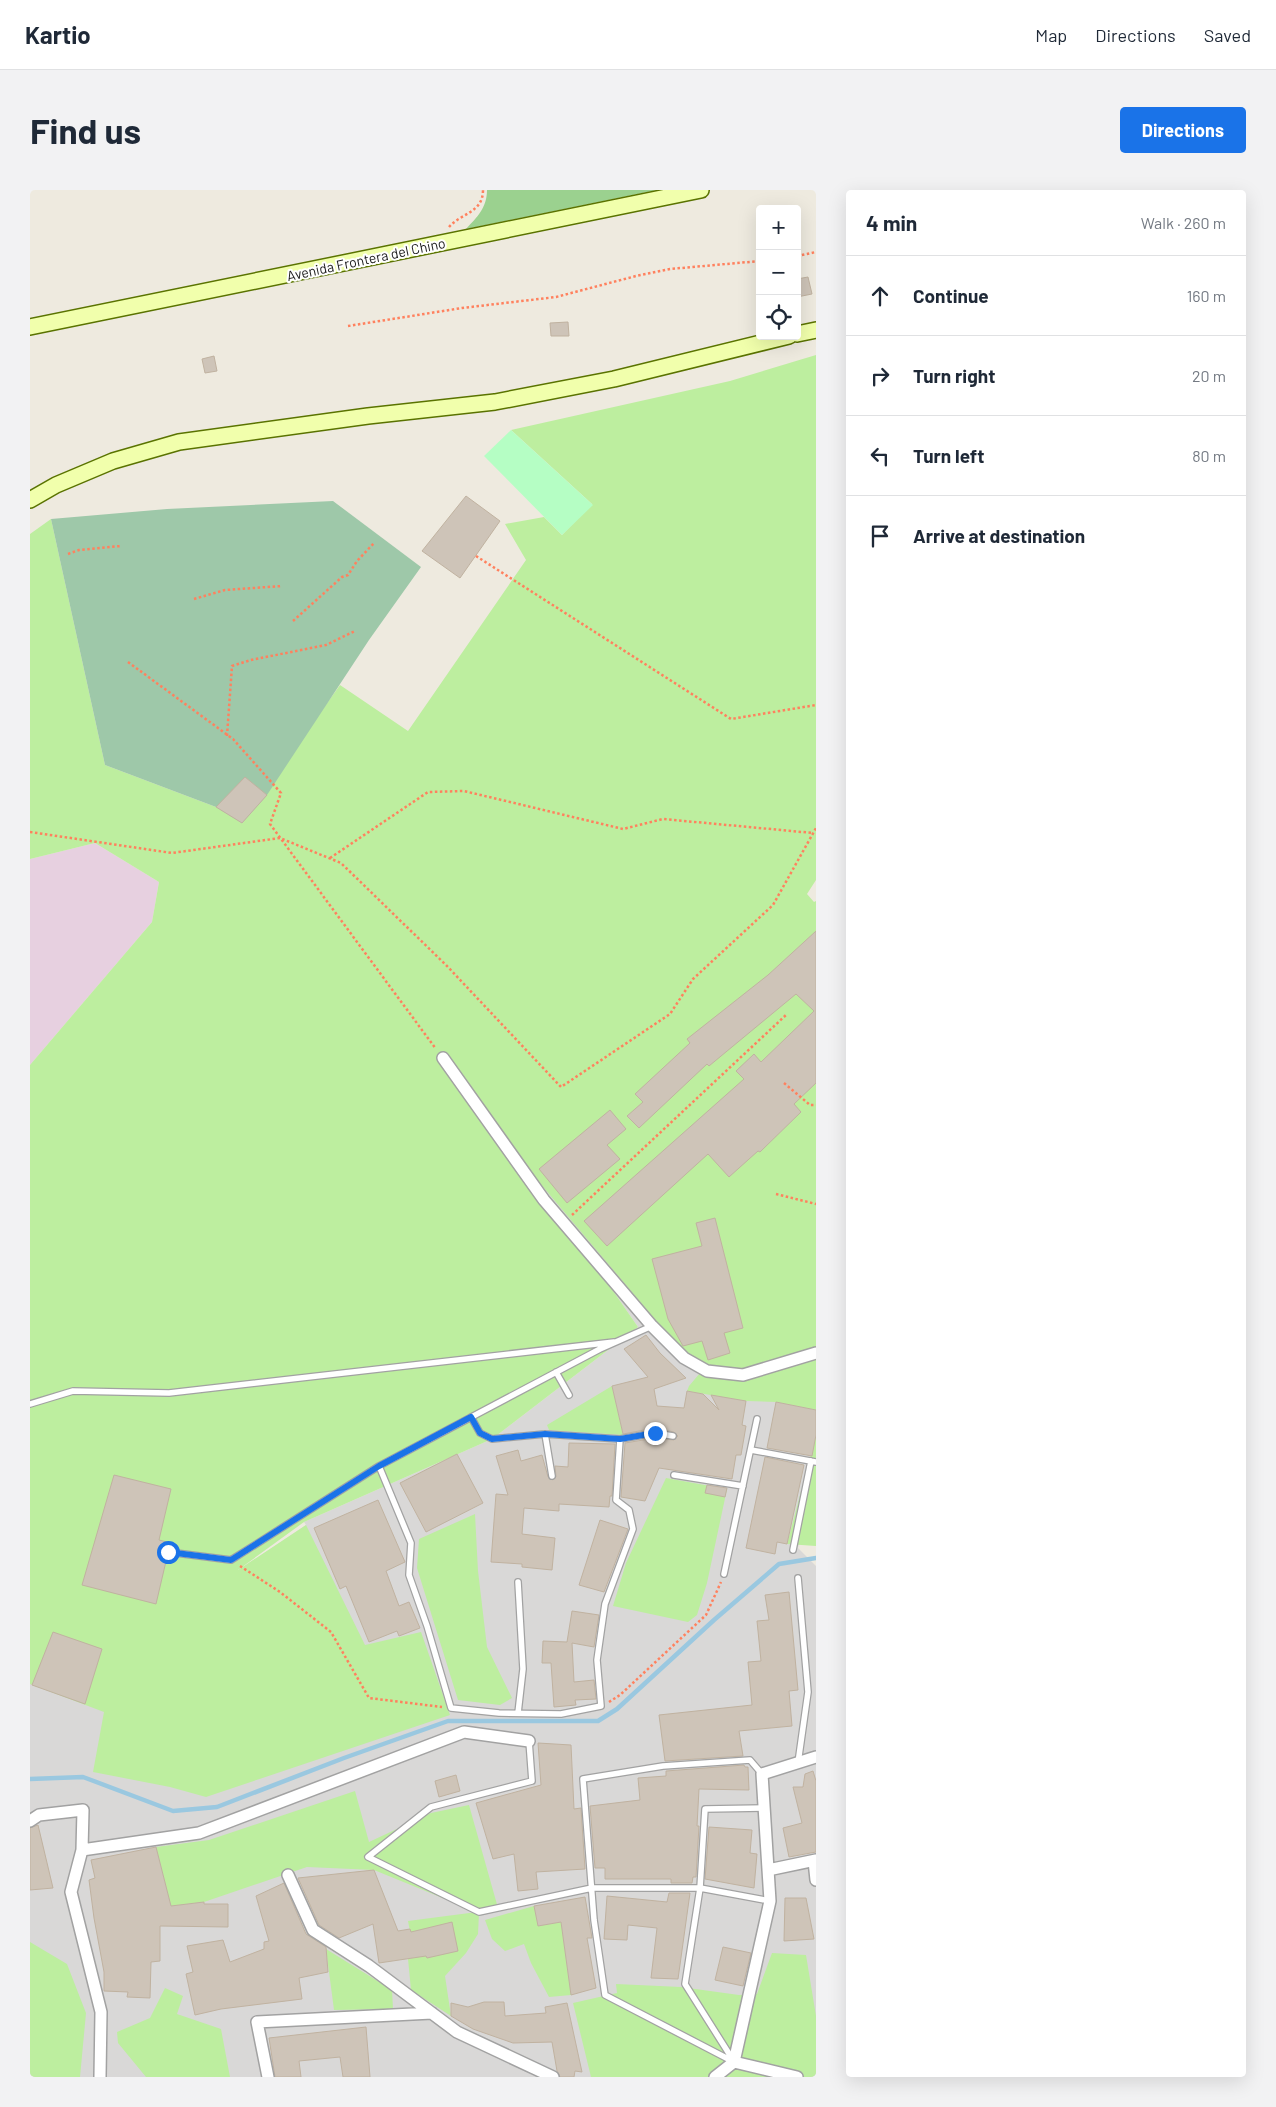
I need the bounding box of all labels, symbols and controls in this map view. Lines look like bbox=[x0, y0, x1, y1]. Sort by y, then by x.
text: Kartio bbox=[25, 20, 91, 49]
text: Map bbox=[1035, 24, 1067, 46]
text: Directions bbox=[1095, 24, 1176, 46]
text: Saved bbox=[1204, 24, 1251, 46]
button: Directions bbox=[1120, 107, 1246, 153]
text: Find us bbox=[30, 109, 141, 151]
map controls bbox=[756, 205, 801, 340]
button: + bbox=[756, 205, 801, 250]
text: 4 min bbox=[866, 210, 917, 235]
text: Walk · 260 m bbox=[1141, 213, 1226, 232]
street label: Avenida Frontera del Chino bbox=[285, 234, 447, 284]
button: − bbox=[756, 250, 801, 295]
icon: ahead bbox=[866, 282, 894, 310]
text: Continue bbox=[913, 284, 989, 307]
text: 160 m bbox=[1187, 286, 1226, 305]
button: locate bbox=[756, 295, 801, 340]
icon: right bbox=[866, 362, 894, 390]
text: Turn right bbox=[913, 364, 995, 387]
text: 20 m bbox=[1192, 366, 1226, 385]
icon: left bbox=[866, 442, 894, 470]
text: Turn left bbox=[913, 444, 984, 467]
text: 80 m bbox=[1192, 446, 1226, 465]
icon: arrive bbox=[866, 522, 894, 550]
text: Arrive at destination bbox=[913, 524, 1085, 547]
route end bbox=[644, 1422, 667, 1445]
route start bbox=[157, 1541, 180, 1564]

